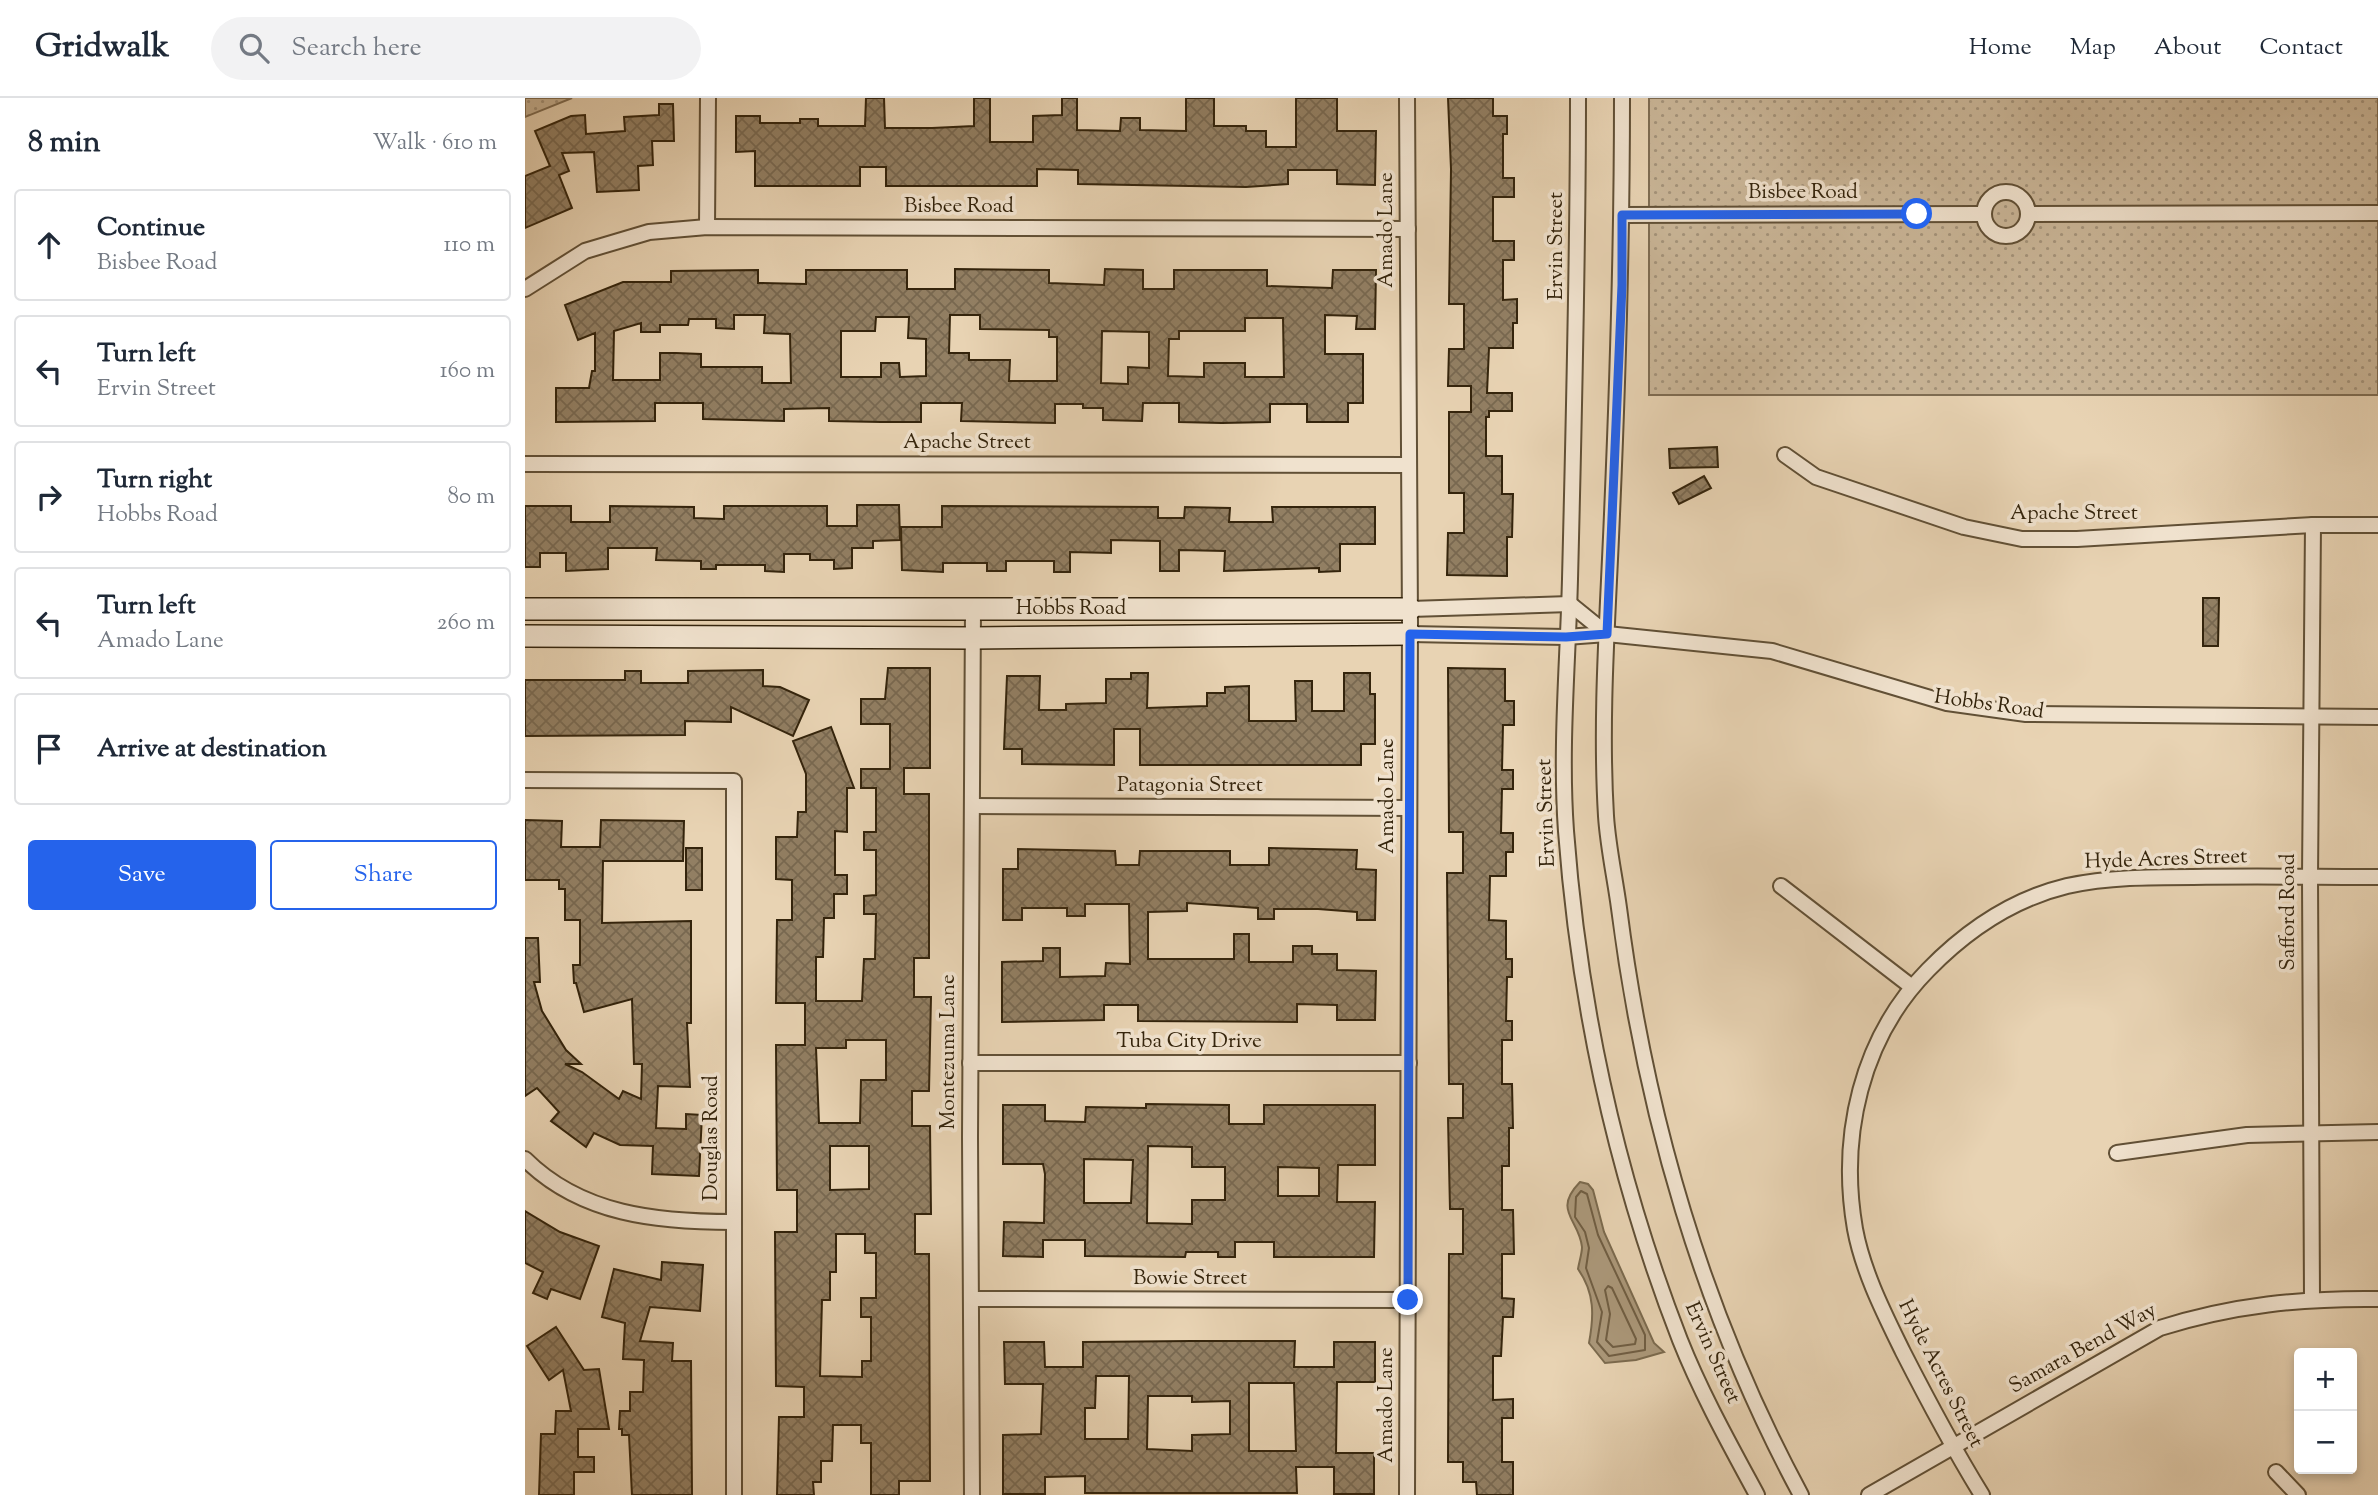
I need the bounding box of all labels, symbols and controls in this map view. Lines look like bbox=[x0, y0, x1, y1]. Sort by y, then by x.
search box bbox=[211, 17, 701, 80]
text: Gridwalk bbox=[35, 24, 169, 72]
icon: search bbox=[235, 29, 273, 67]
text: Search here bbox=[291, 30, 422, 67]
text: Home bbox=[1969, 31, 2032, 65]
text: Map bbox=[2070, 31, 2116, 65]
text: About bbox=[2154, 31, 2221, 65]
text: Contact bbox=[2259, 31, 2343, 65]
text: 8 min bbox=[28, 122, 100, 165]
text: Walk · 610 m bbox=[373, 127, 497, 160]
street label: Amado Lane bbox=[1372, 172, 1402, 288]
street label: Bisbee Road bbox=[1748, 178, 1858, 208]
street label: Bisbee Road bbox=[904, 192, 1014, 222]
street label: Ervin Street bbox=[1542, 192, 1572, 300]
route start bbox=[1901, 198, 1932, 229]
text: Continue bbox=[97, 210, 205, 247]
icon: ahead bbox=[30, 226, 68, 264]
text: 110 m bbox=[444, 229, 495, 262]
text: Bisbee Road bbox=[97, 247, 217, 280]
text: Turn left bbox=[97, 336, 196, 373]
icon: left bbox=[30, 352, 68, 390]
text: 160 m bbox=[440, 355, 495, 388]
text: Ervin Street bbox=[97, 373, 216, 406]
street label: Apache Street bbox=[903, 428, 1031, 458]
text: Turn right bbox=[97, 462, 212, 499]
icon: right bbox=[30, 478, 68, 516]
text: 80 m bbox=[447, 481, 495, 514]
text: Hobbs Road bbox=[97, 499, 218, 532]
street label: Apache Street bbox=[2010, 499, 2138, 529]
text: Turn left bbox=[97, 588, 196, 625]
street label: Hobbs Road bbox=[1016, 594, 1126, 624]
icon: left bbox=[30, 604, 68, 642]
text: 260 m bbox=[437, 607, 495, 640]
text: Amado Lane bbox=[97, 625, 224, 658]
street label: Hobbs Road bbox=[1932, 682, 2046, 728]
icon: arrive bbox=[30, 730, 68, 768]
text: Arrive at destination bbox=[97, 731, 327, 768]
street label: Amado Lane bbox=[1373, 738, 1403, 854]
street label: Ervin Street bbox=[1530, 758, 1564, 868]
street label: Patagonia Street bbox=[1117, 771, 1263, 801]
button: Save bbox=[28, 840, 256, 910]
button: Share bbox=[270, 840, 497, 910]
street label: Hyde Acres Street bbox=[2084, 842, 2248, 878]
street label: Safford Road bbox=[2274, 853, 2304, 971]
street label: Montezuma Lane bbox=[934, 974, 964, 1130]
street label: Tuba City Drive bbox=[1116, 1027, 1262, 1057]
street label: Douglas Road bbox=[697, 1075, 727, 1201]
street label: Bowie Street bbox=[1133, 1264, 1247, 1294]
route end bbox=[1392, 1284, 1423, 1315]
street label: Hyde Acres Street bbox=[1890, 1295, 1990, 1453]
street label: Samara Bend Way bbox=[2004, 1296, 2163, 1402]
street label: Ervin Street bbox=[1676, 1297, 1748, 1409]
street label: Amado Lane bbox=[1372, 1347, 1402, 1463]
map controls bbox=[2294, 1348, 2357, 1474]
button: + bbox=[2294, 1348, 2357, 1411]
button: − bbox=[2294, 1411, 2357, 1474]

